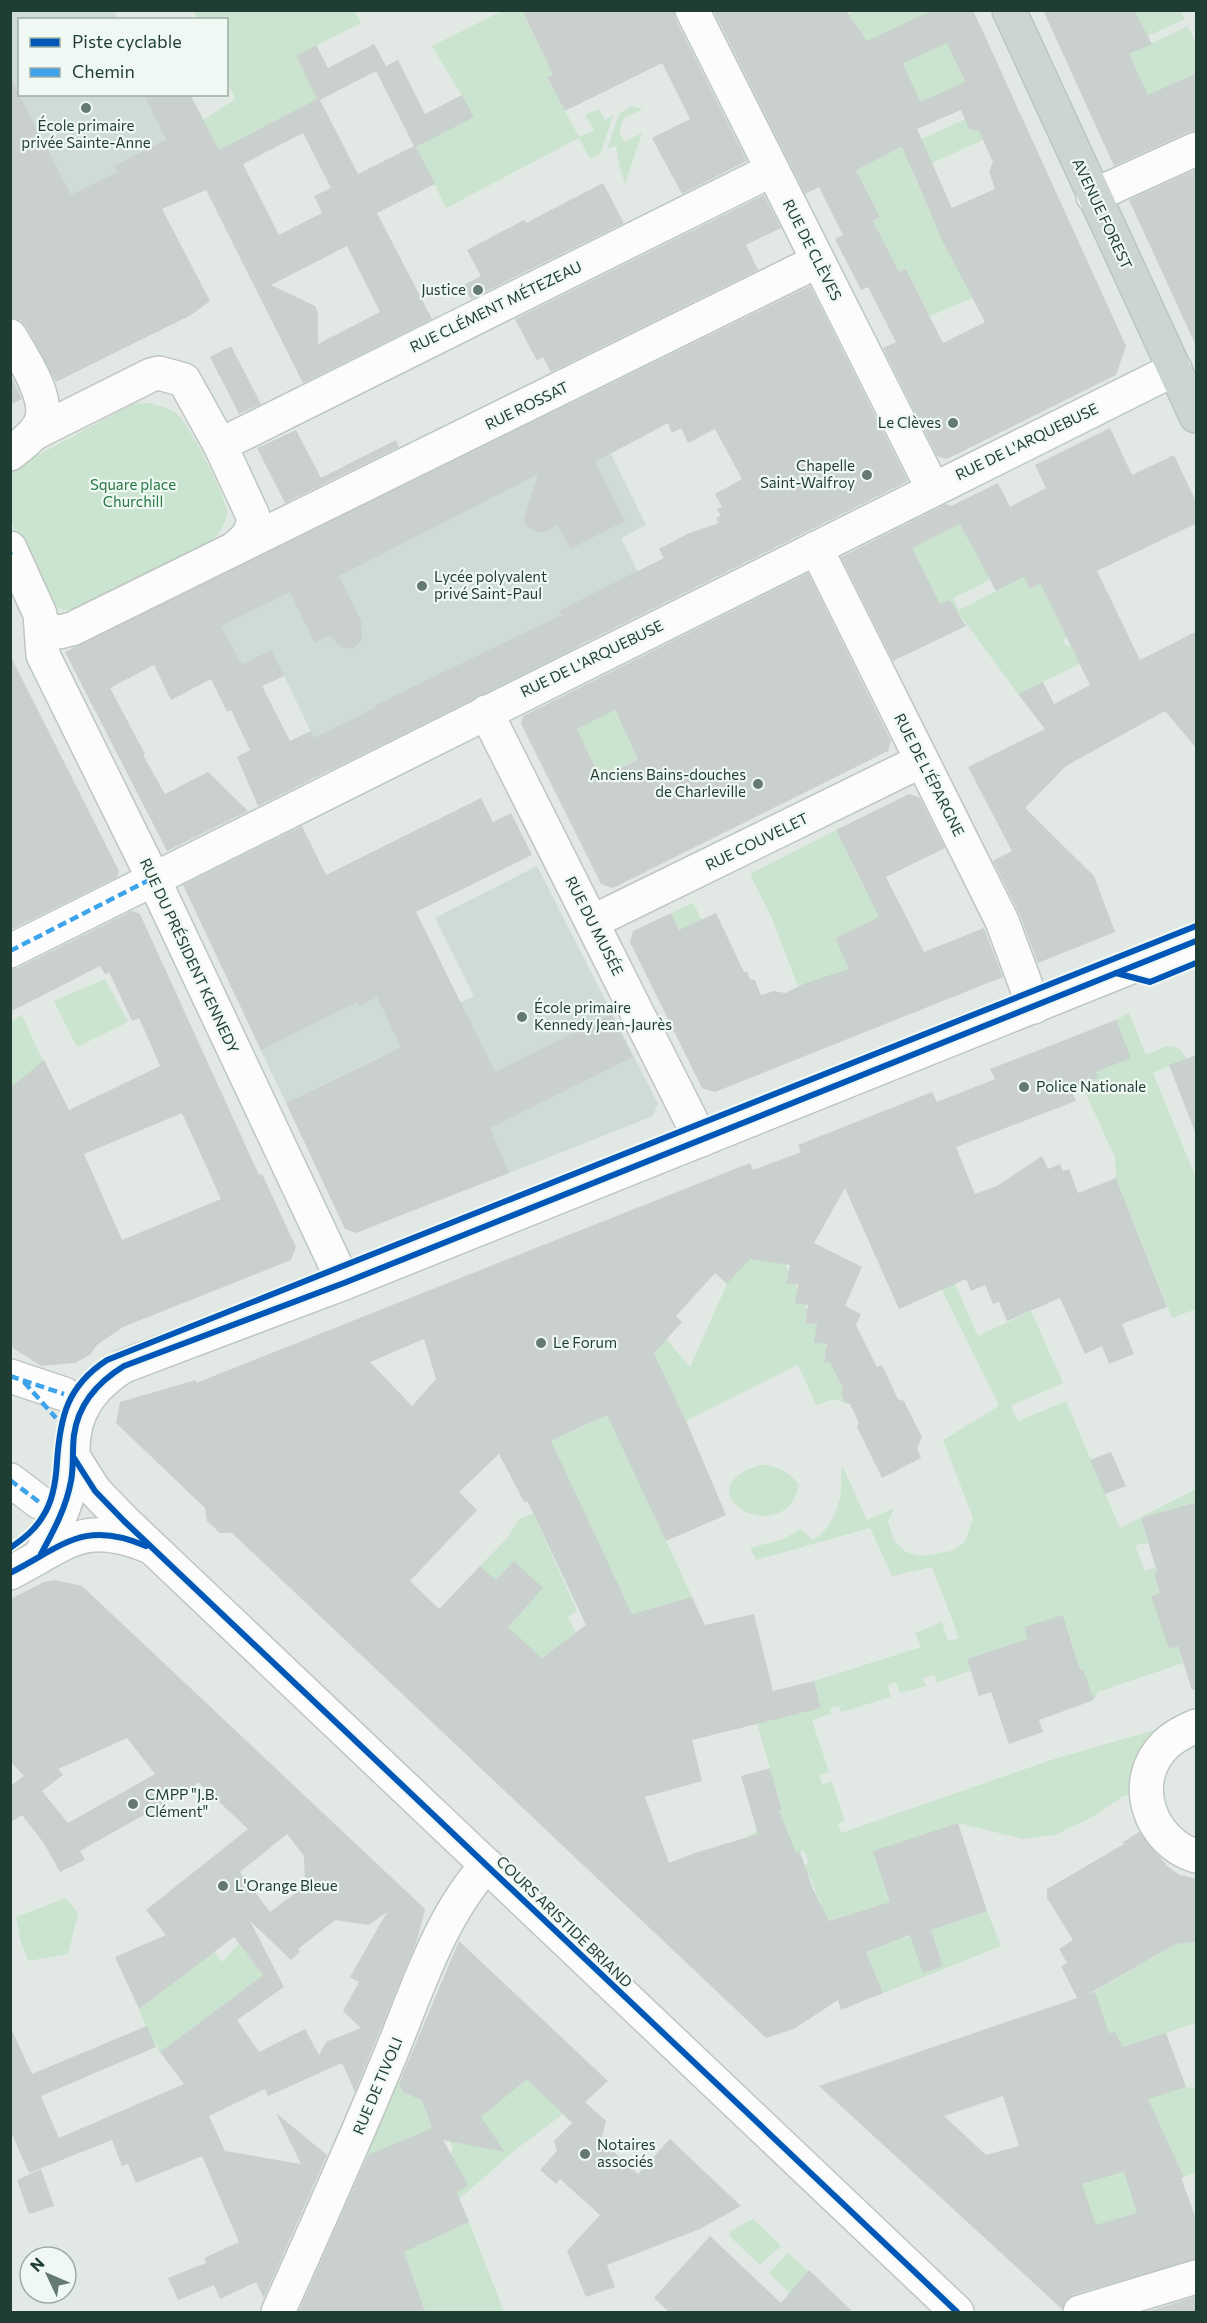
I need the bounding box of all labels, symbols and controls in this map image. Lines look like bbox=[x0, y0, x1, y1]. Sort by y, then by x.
legend bbox=[18, 18, 228, 96]
text: Piste cyclable bbox=[72, 30, 182, 52]
text: Chemin bbox=[72, 60, 135, 82]
marker: École primaire privée Sainte-Anne bbox=[79, 101, 93, 115]
place label: École primaire privée Sainte-Anne bbox=[21, 115, 151, 151]
street label: AVENUE FOREST bbox=[1069, 155, 1137, 272]
street label: RUE DE CLÈVES bbox=[780, 196, 847, 303]
street label: RUE CLÉMENT MÉTEZEAU bbox=[406, 256, 584, 356]
place label: Justice bbox=[421, 280, 466, 298]
marker: Justice bbox=[471, 283, 485, 297]
street label: RUE ROSSAT bbox=[482, 377, 572, 433]
street label: RUE DE L'ARQUEBUSE bbox=[952, 399, 1101, 484]
place label: Le Clèves bbox=[878, 413, 941, 431]
marker: Le Clèves bbox=[946, 416, 960, 430]
place label: Chapelle Saint-Walfroy bbox=[760, 456, 855, 491]
marker: Chapelle Saint-Walfroy bbox=[860, 468, 874, 482]
park label: Square place Churchill bbox=[90, 475, 176, 510]
place label: Lycée polyvalent privé Saint-Paul bbox=[434, 567, 547, 602]
marker: Lycée polyvalent privé Saint-Paul bbox=[415, 579, 429, 593]
street label: RUE DE L'ARQUEBUSE bbox=[517, 616, 666, 701]
street label: RUE DE L'ÉPARGNE bbox=[891, 709, 970, 839]
place label: Anciens Bains-douches de Charleville bbox=[590, 765, 746, 800]
marker: Anciens Bains-douches de Charleville bbox=[751, 777, 765, 791]
street label: RUE COUVELET bbox=[702, 808, 811, 874]
street label: RUE DU PRÉSIDENT KENNEDY bbox=[137, 855, 244, 1056]
street label: RUE DU MUSÉE bbox=[562, 872, 629, 978]
place label: École primaire Kennedy Jean-Jaurès bbox=[534, 997, 672, 1033]
marker: École primaire Kennedy Jean-Jaurès bbox=[515, 1010, 529, 1024]
place label: Police Nationale bbox=[1036, 1077, 1146, 1095]
marker: Police Nationale bbox=[1017, 1080, 1031, 1094]
place label: Le Forum bbox=[553, 1333, 617, 1351]
marker: Le Forum bbox=[534, 1336, 548, 1350]
place label: CMPP "J.B. Clément" bbox=[145, 1785, 218, 1820]
marker: CMPP "J.B. Clément" bbox=[126, 1797, 140, 1811]
street label: COURS ARISTIDE BRIAND bbox=[493, 1852, 636, 1991]
place label: L'Orange Bleue bbox=[235, 1876, 338, 1894]
marker: L'Orange Bleue bbox=[216, 1879, 230, 1893]
street label: RUE DE TIVOLI bbox=[348, 2034, 406, 2137]
place label: Notaires associés bbox=[597, 2135, 656, 2170]
marker: Notaires associés bbox=[578, 2147, 592, 2161]
north arrow bbox=[18, 2245, 78, 2305]
text: N bbox=[26, 2253, 48, 2275]

